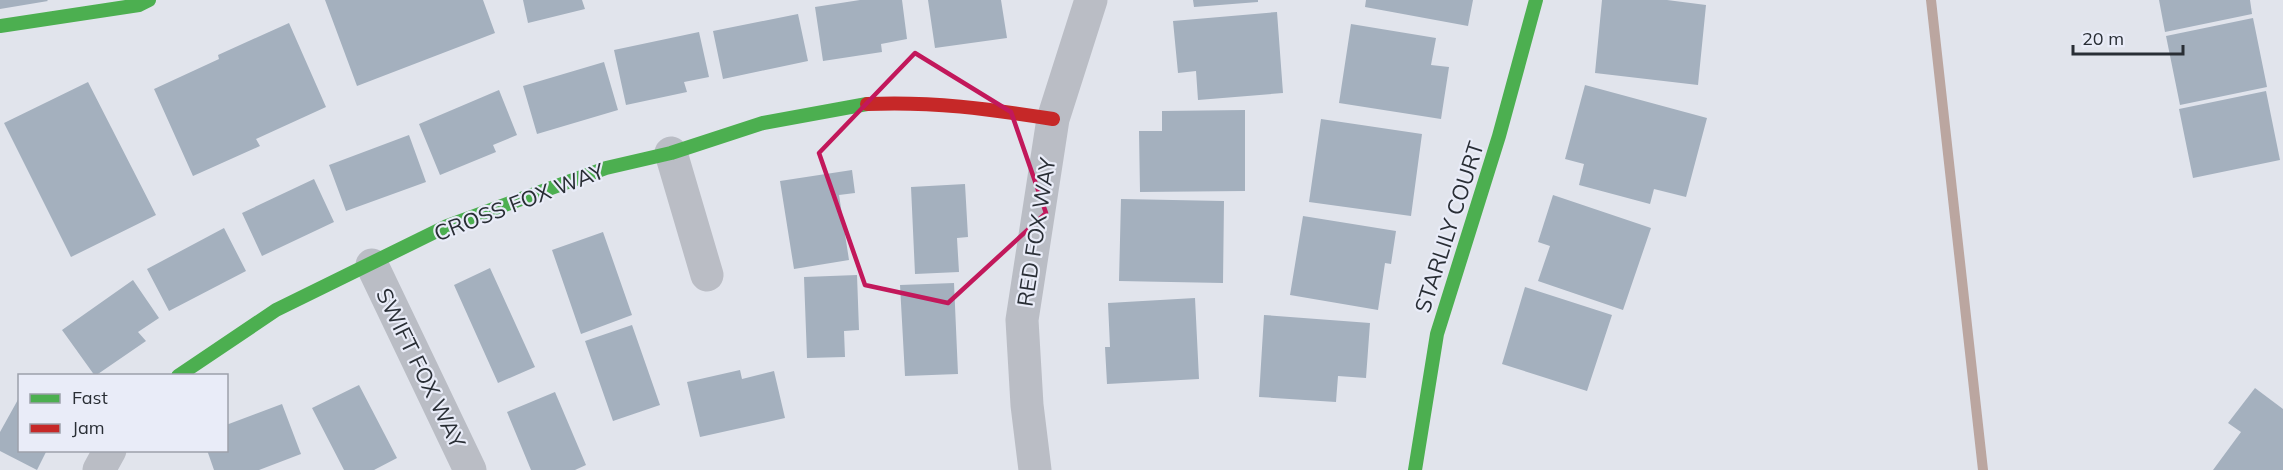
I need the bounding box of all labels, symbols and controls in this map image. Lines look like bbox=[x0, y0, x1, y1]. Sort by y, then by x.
scale bar bbox=[2073, 18, 2182, 56]
text: 20 m bbox=[2082, 27, 2124, 50]
street label: STARLILY COURT bbox=[1408, 138, 1490, 316]
street label: RED FOX WAY bbox=[1010, 155, 1062, 308]
street label: CROSS FOX WAY bbox=[430, 156, 609, 247]
street label: SWIFT FOX WAY bbox=[370, 283, 472, 453]
legend bbox=[18, 374, 228, 452]
text: Fast bbox=[72, 386, 108, 409]
text: Jam bbox=[72, 416, 105, 439]

